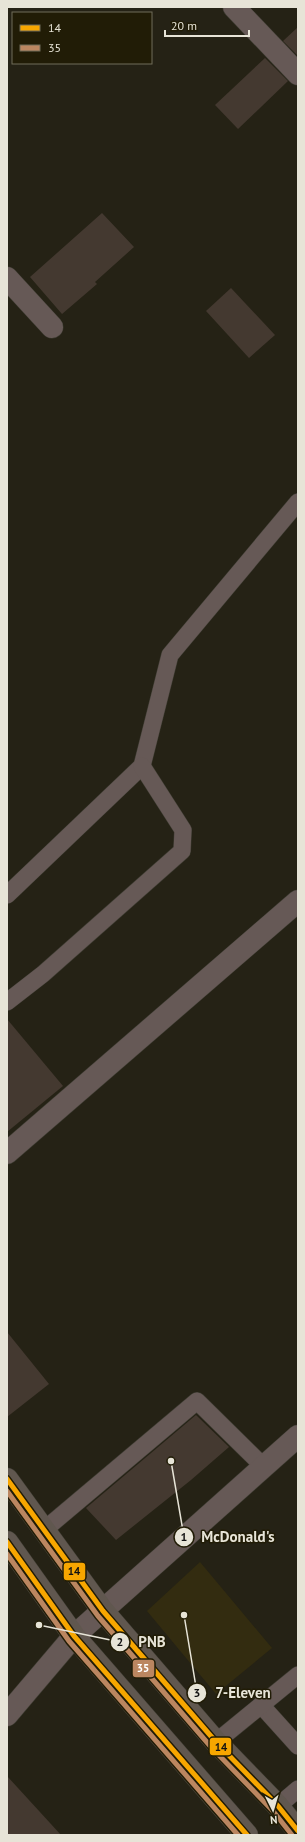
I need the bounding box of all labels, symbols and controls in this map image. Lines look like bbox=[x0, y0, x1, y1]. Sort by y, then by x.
legend bbox=[12, 12, 152, 64]
scale bar bbox=[165, 12, 249, 38]
text: 20 m bbox=[171, 18, 197, 33]
text: 14 bbox=[48, 20, 62, 35]
text: 35 bbox=[48, 40, 61, 55]
callout: McDonald's bbox=[174, 1523, 283, 1550]
text: McDonald's bbox=[201, 1527, 275, 1546]
text: 1 bbox=[181, 1529, 187, 1544]
line badge: 14 bbox=[63, 1562, 86, 1581]
text: 14 bbox=[68, 1564, 81, 1578]
callout: PNB bbox=[110, 1628, 173, 1655]
text: PNB bbox=[138, 1632, 166, 1651]
text: 2 bbox=[117, 1634, 123, 1649]
line badge: 35 bbox=[132, 1659, 155, 1678]
text: 35 bbox=[137, 1661, 149, 1675]
callout: 7-Eleven bbox=[187, 1679, 279, 1706]
text: 7-Eleven bbox=[215, 1683, 271, 1702]
text: 3 bbox=[194, 1685, 200, 1700]
line badge: 14 bbox=[209, 1737, 232, 1756]
text: 14 bbox=[215, 1740, 228, 1754]
north arrow bbox=[253, 1790, 293, 1830]
text: N bbox=[270, 1813, 278, 1827]

